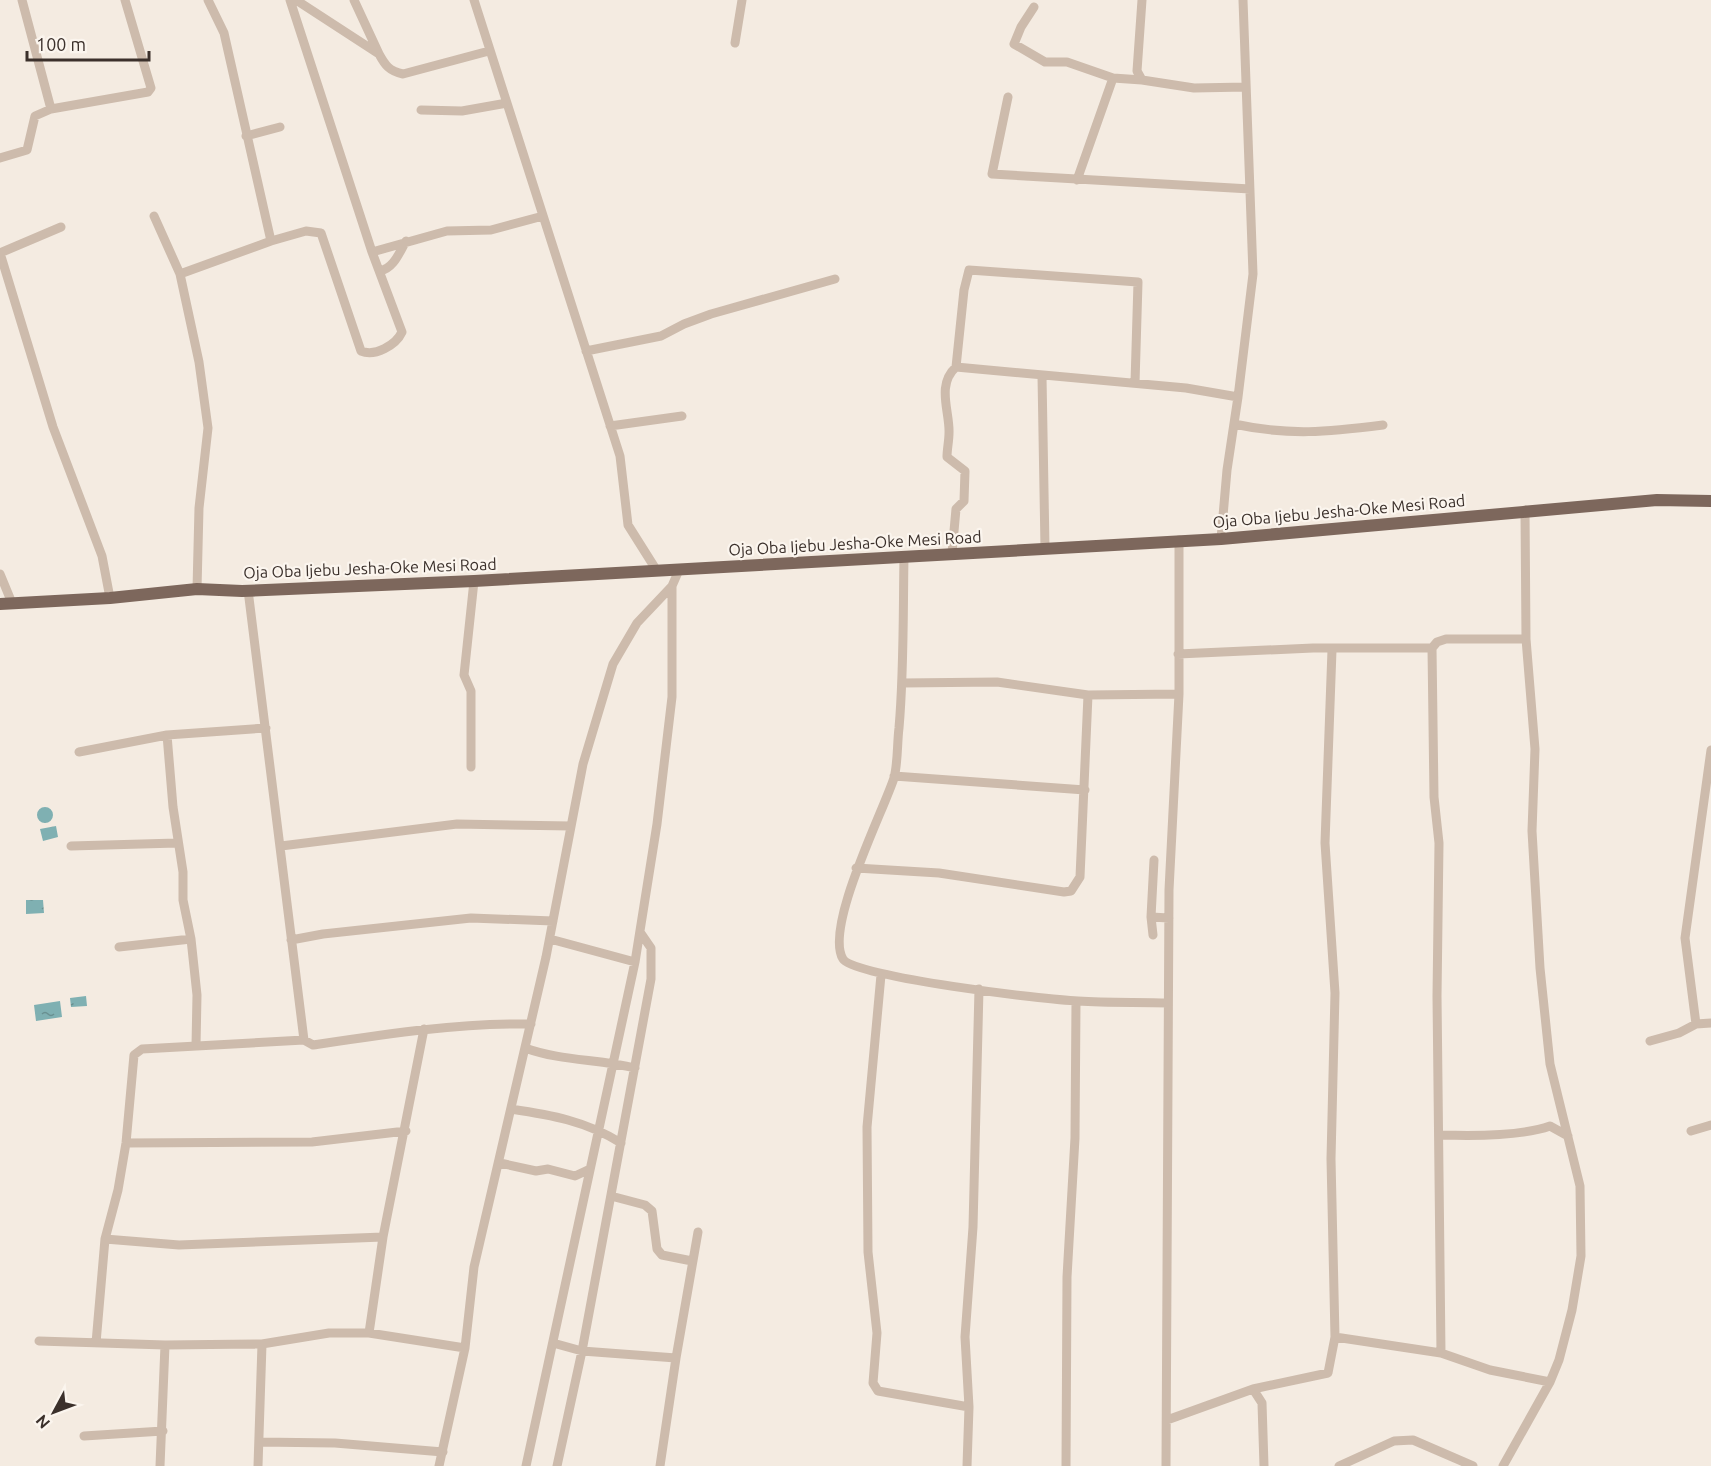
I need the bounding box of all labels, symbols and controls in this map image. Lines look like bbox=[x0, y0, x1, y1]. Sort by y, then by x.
scale bar bbox=[27, 24, 148, 62]
text: 100 m bbox=[36, 34, 86, 54]
street label: Oja Oba Ijebu Jesha-Oke Mesi Road bbox=[1212, 491, 1466, 531]
street label: Oja Oba Ijebu Jesha-Oke Mesi Road bbox=[728, 527, 982, 559]
street label: Oja Oba Ijebu Jesha-Oke Mesi Road bbox=[243, 555, 497, 581]
north arrow bbox=[24, 1382, 84, 1442]
text: N bbox=[32, 1411, 53, 1432]

